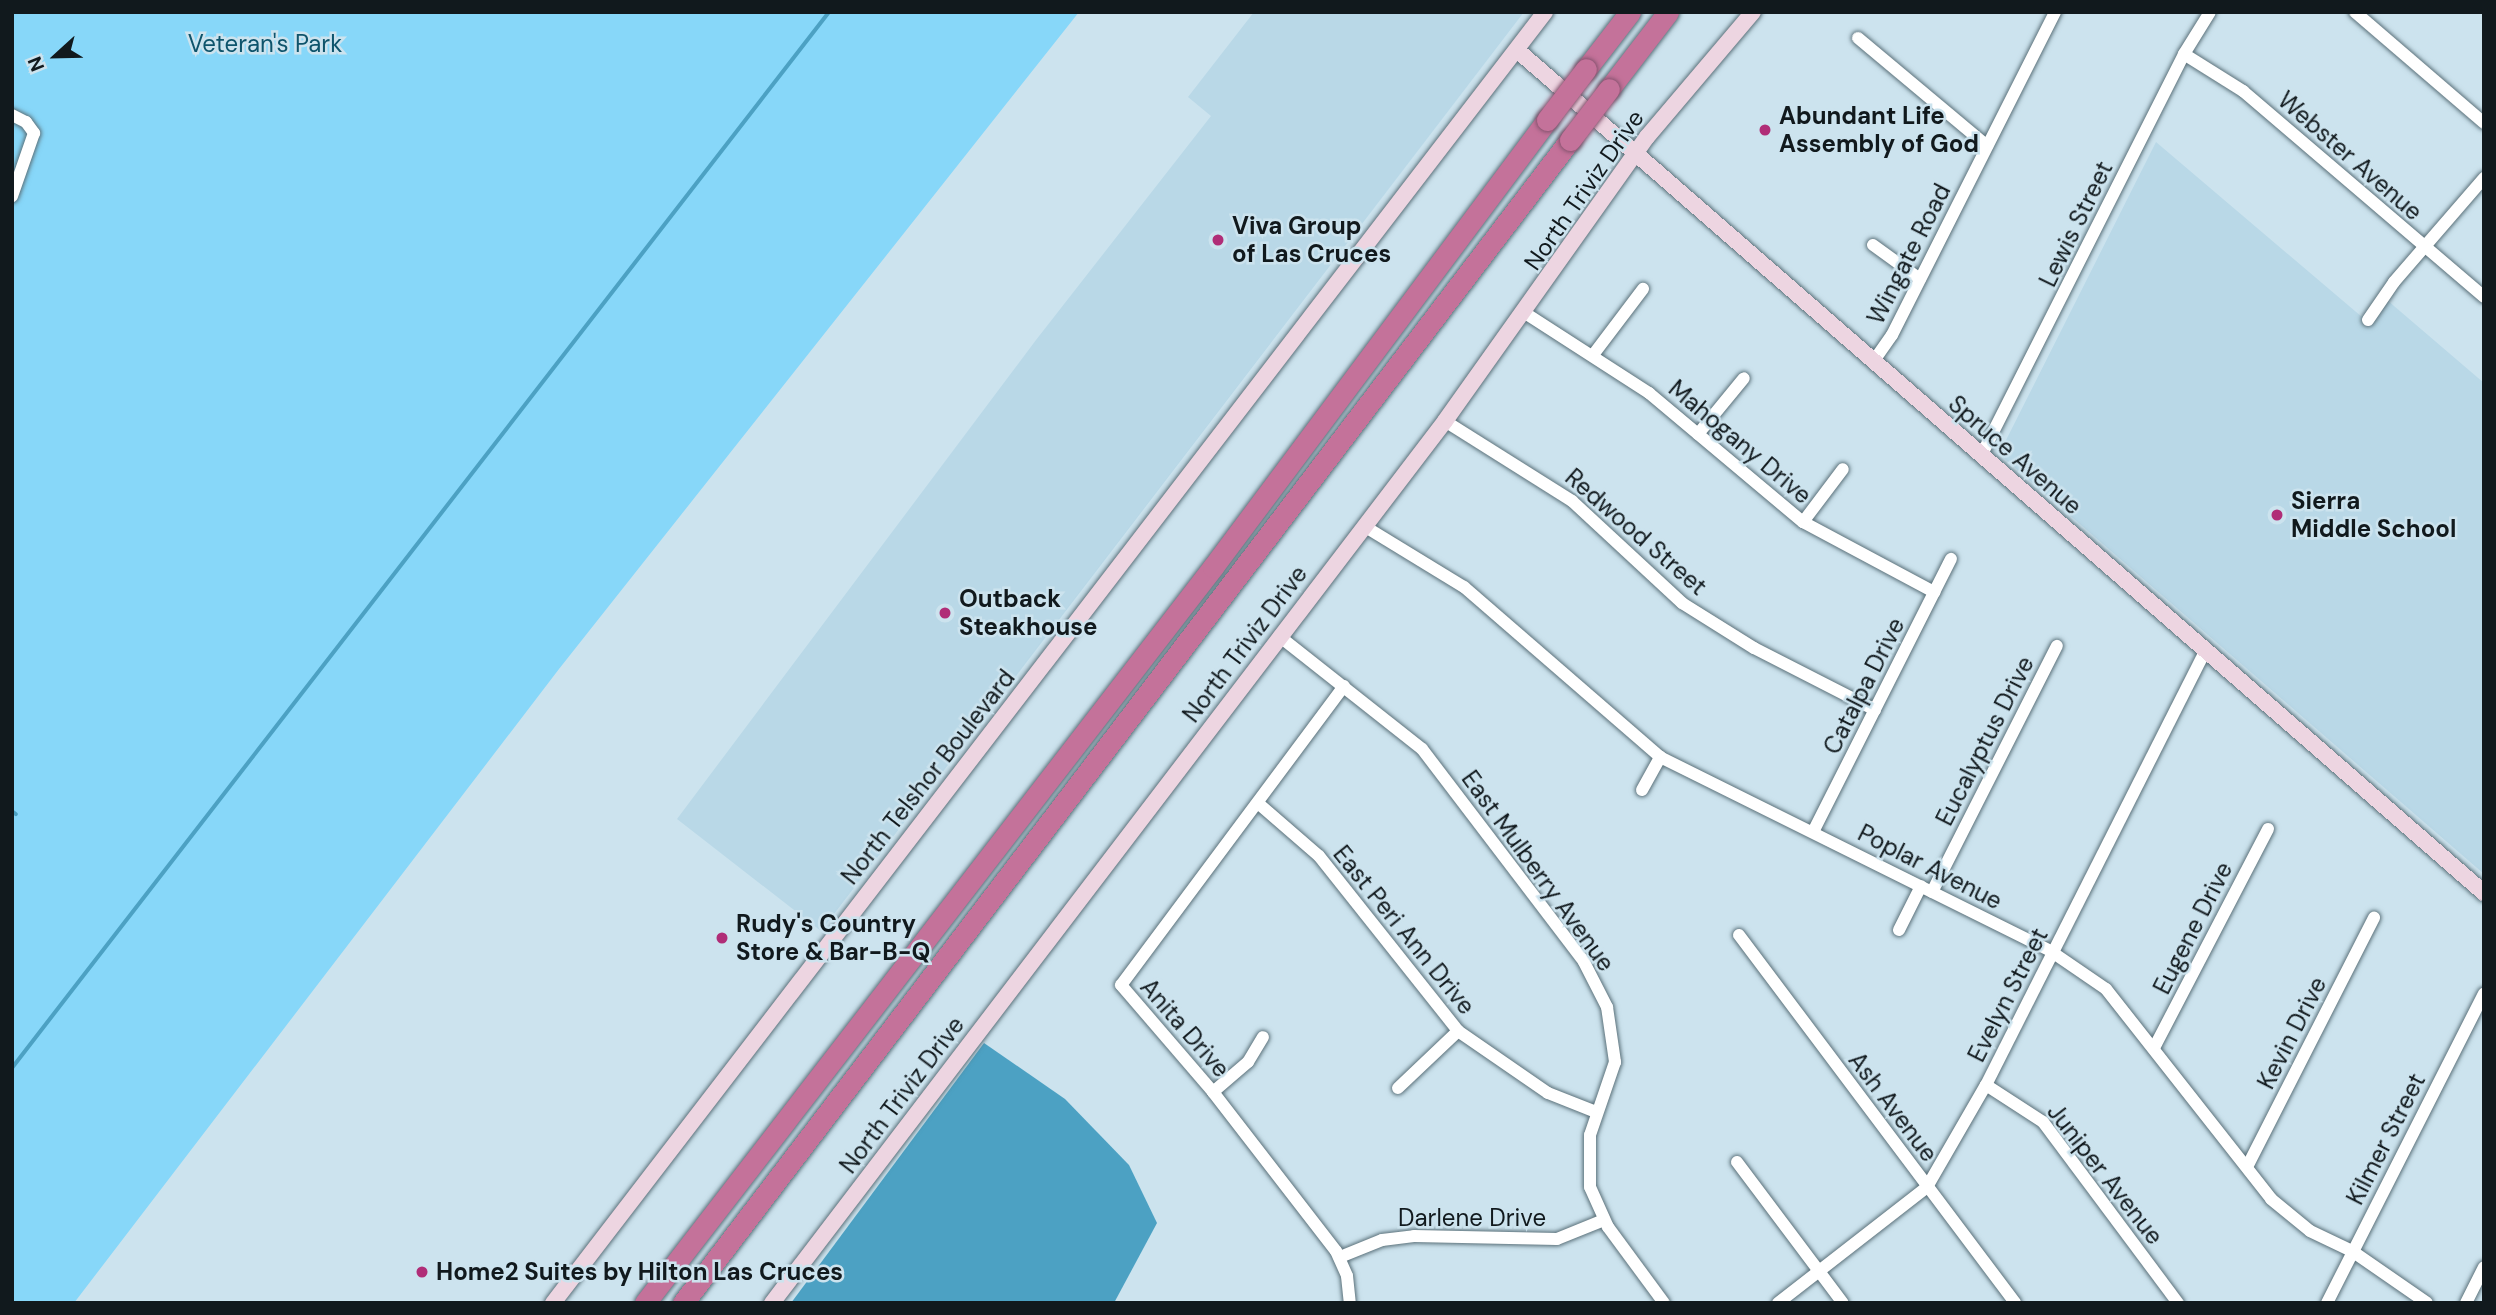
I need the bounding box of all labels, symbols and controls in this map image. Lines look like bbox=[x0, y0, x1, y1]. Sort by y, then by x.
north arrow bbox=[21, 21, 91, 91]
park label: Veteran's Park bbox=[188, 30, 342, 58]
text: N bbox=[22, 53, 50, 75]
street label: Webster Avenue bbox=[2272, 86, 2428, 226]
place label: Abundant Life Assembly of God bbox=[1779, 102, 1979, 158]
street label: North Triviz Drive bbox=[1518, 104, 1650, 276]
marker: Abundant Life Assembly of God bbox=[1757, 122, 1773, 138]
street label: Lewis Street bbox=[2033, 157, 2119, 291]
street label: Wingate Road bbox=[1861, 179, 1957, 329]
place label: Viva Group of Las Cruces bbox=[1232, 212, 1391, 268]
marker: Viva Group of Las Cruces bbox=[1210, 232, 1226, 248]
street label: Mahogany Drive bbox=[1663, 374, 1817, 510]
street label: Spruce Avenue bbox=[1943, 389, 2087, 521]
street label: Redwood Street bbox=[1559, 463, 1713, 601]
place label: Sierra Middle School bbox=[2291, 487, 2456, 543]
marker: Sierra Middle School bbox=[2269, 507, 2285, 523]
street label: North Triviz Drive bbox=[1177, 560, 1313, 728]
place label: Outback Steakhouse bbox=[959, 585, 1097, 641]
marker: Outback Steakhouse bbox=[937, 605, 953, 621]
street label: Catalpa Drive bbox=[1817, 613, 1911, 759]
street label: Eucalyptus Drive bbox=[1930, 652, 2040, 830]
street label: North Telshor Boulevard bbox=[835, 664, 1021, 890]
street label: East Mulberry Avenue bbox=[1456, 765, 1620, 977]
street label: Poplar Avenue bbox=[1853, 818, 2007, 916]
street label: East Peri Ann Drive bbox=[1327, 840, 1481, 1020]
street label: Eugene Drive bbox=[2147, 857, 2239, 999]
place label: Rudy's Country Store & Bar-B-Q bbox=[736, 910, 930, 966]
street label: Evelyn Street bbox=[1962, 923, 2054, 1067]
marker: Rudy's Country Store & Bar-B-Q bbox=[714, 930, 730, 946]
street label: Kevin Drive bbox=[2252, 972, 2332, 1094]
street label: Anita Drive bbox=[1134, 973, 1236, 1083]
street label: North Triviz Drive bbox=[834, 1011, 970, 1179]
street label: Ash Avenue bbox=[1842, 1047, 1944, 1167]
street label: Kilmer Street bbox=[2341, 1069, 2431, 1209]
street label: Juniper Avenue bbox=[2041, 1098, 2169, 1250]
street label: Darlene Drive bbox=[1398, 1204, 1546, 1232]
place label: Home2 Suites by Hilton Las Cruces bbox=[436, 1258, 843, 1286]
marker: Home2 Suites by Hilton Las Cruces bbox=[414, 1264, 430, 1280]

